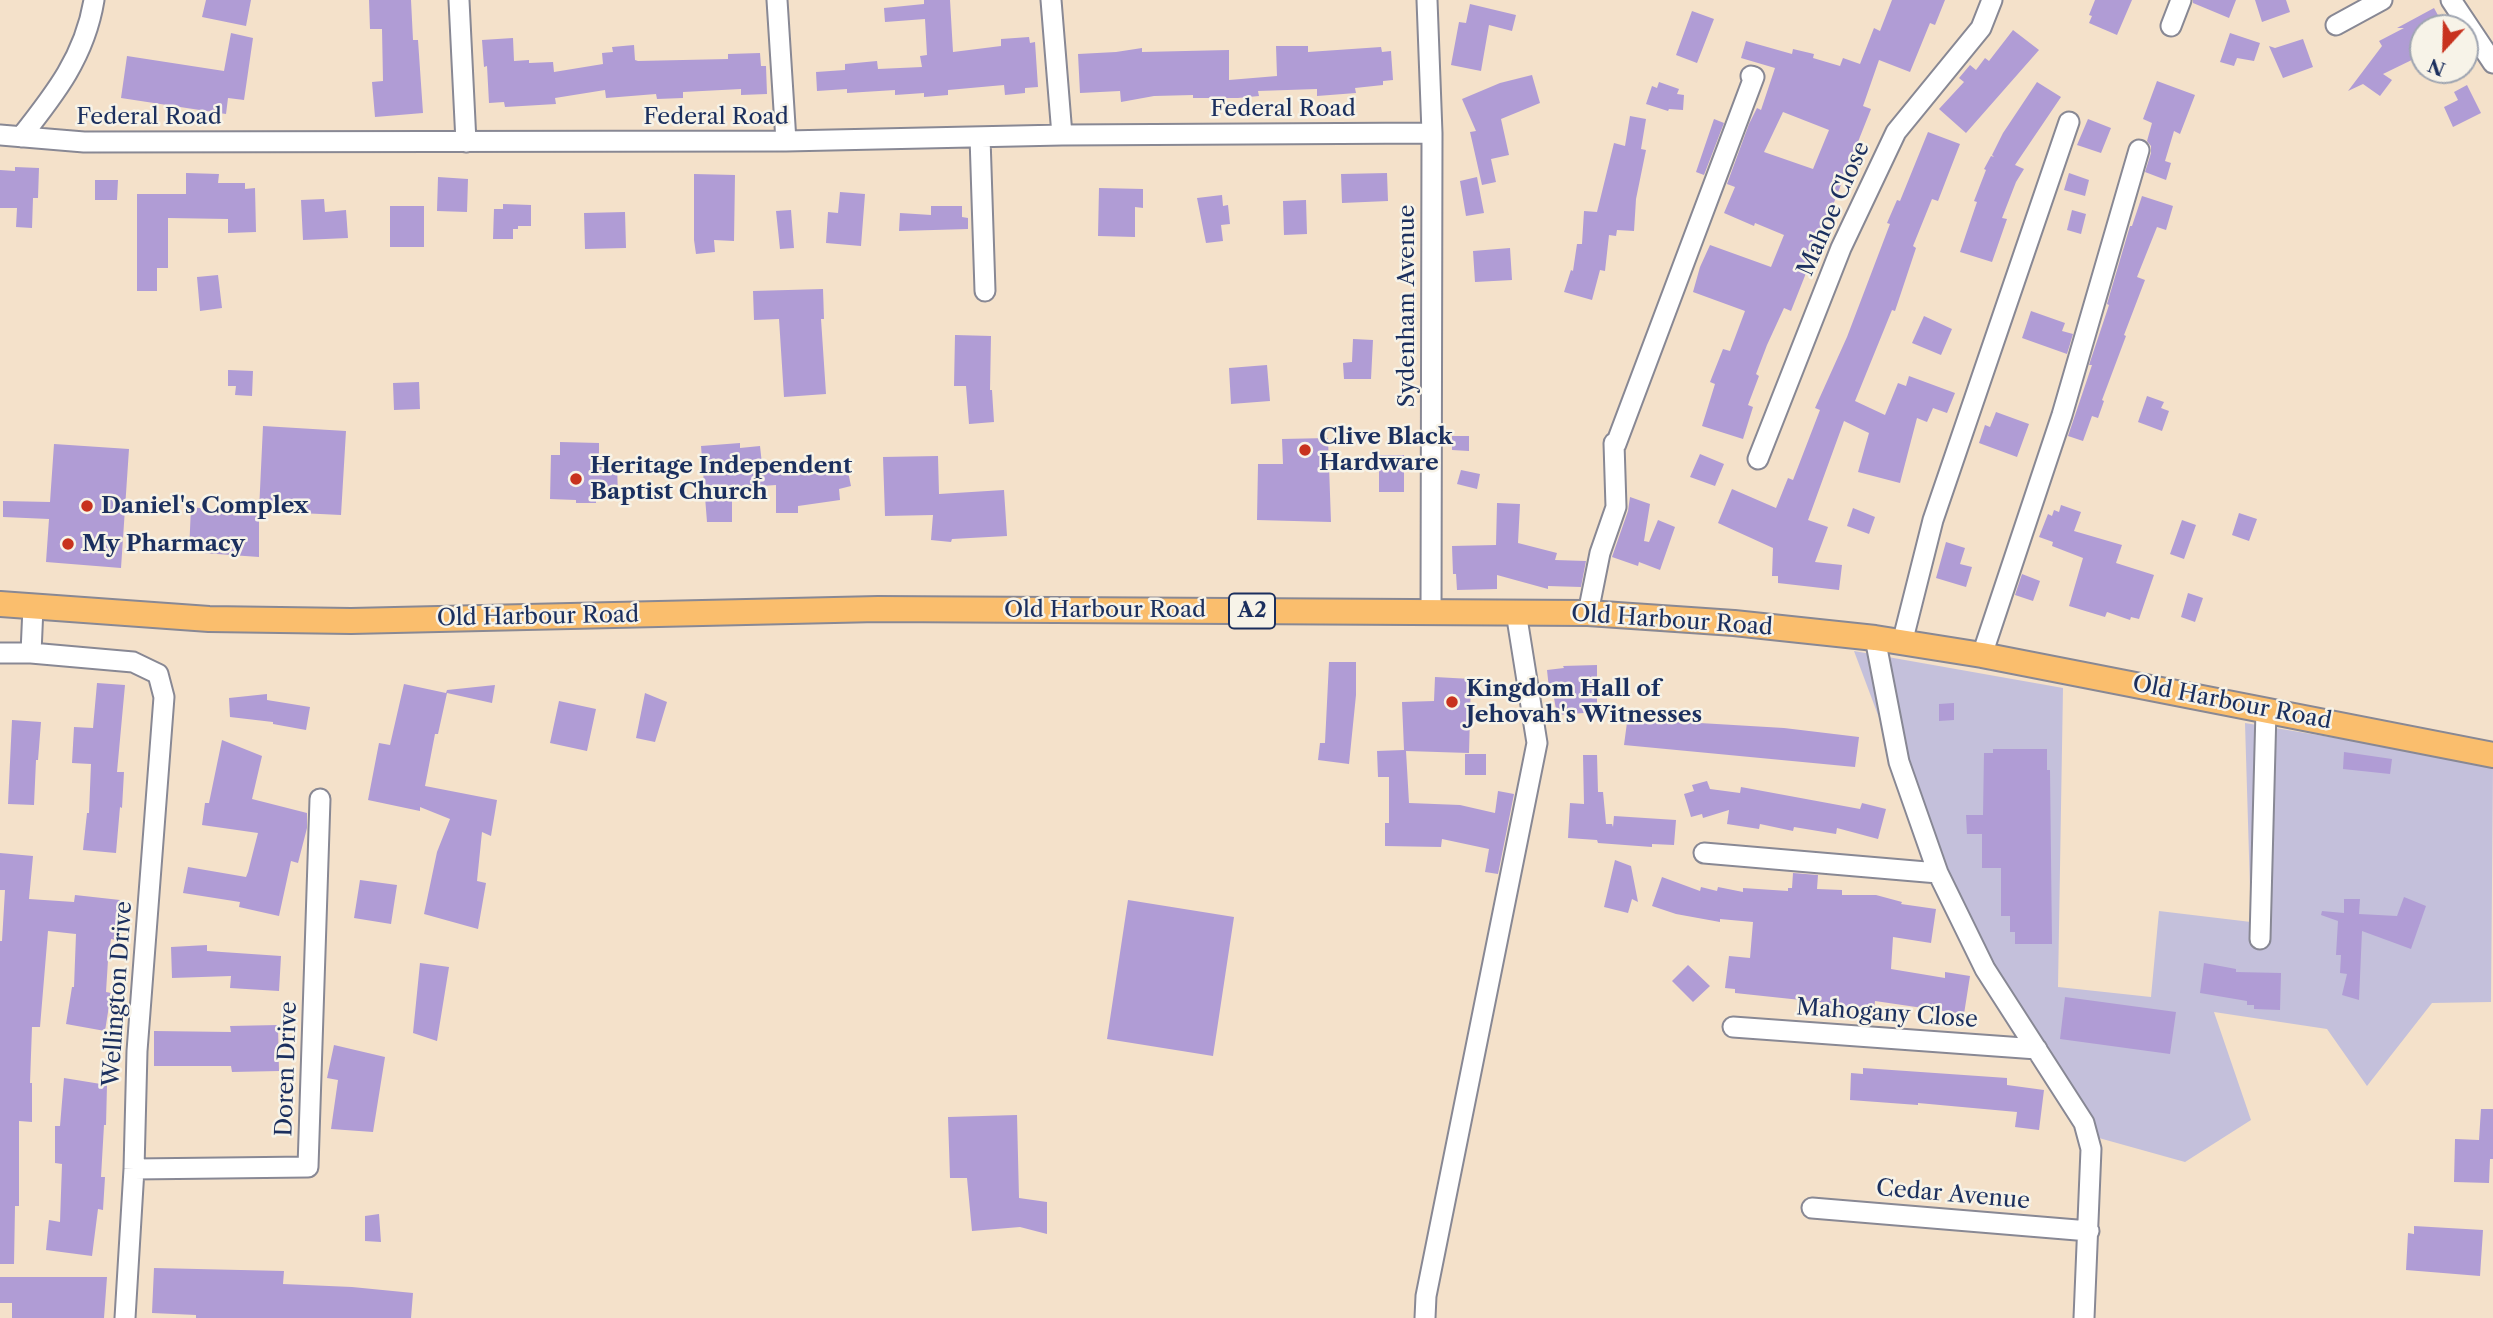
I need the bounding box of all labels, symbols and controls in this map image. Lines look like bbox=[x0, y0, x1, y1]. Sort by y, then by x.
north arrow bbox=[2409, 14, 2479, 84]
text: N bbox=[2425, 53, 2449, 81]
street label: Federal Road bbox=[1210, 95, 1356, 123]
street label: Federal Road bbox=[76, 103, 222, 131]
street label: Federal Road bbox=[643, 103, 789, 131]
street label: Mahoe Close bbox=[1792, 138, 1876, 280]
street label: Sydenham Avenue bbox=[1393, 205, 1421, 407]
place label: Clive Black Hardware bbox=[1319, 423, 1453, 477]
marker: Clive Black Hardware bbox=[1297, 442, 1313, 458]
place label: Heritage Independent Baptist Church bbox=[590, 452, 852, 506]
marker: Heritage Independent Baptist Church bbox=[568, 471, 584, 487]
place label: Daniel's Complex bbox=[101, 492, 309, 520]
marker: Daniel's Complex bbox=[79, 498, 95, 514]
place label: My Pharmacy bbox=[82, 530, 245, 558]
marker: My Pharmacy bbox=[60, 536, 76, 552]
road number: A2 bbox=[1229, 594, 1275, 628]
street label: Old Harbour Road bbox=[1004, 596, 1206, 624]
street label: Old Harbour Road bbox=[1570, 600, 1774, 642]
street label: Old Harbour Road bbox=[437, 601, 639, 633]
street label: Old Harbour Road bbox=[2130, 670, 2334, 736]
place label: Kingdom Hall of Jehovah's Witnesses bbox=[1466, 675, 1702, 729]
marker: Kingdom Hall of Jehovah's Witnesses bbox=[1444, 694, 1460, 710]
street label: Wellington Drive bbox=[98, 900, 138, 1088]
street label: Mahogany Close bbox=[1795, 994, 1979, 1034]
street label: Doren Drive bbox=[271, 1001, 303, 1137]
street label: Cedar Avenue bbox=[1875, 1175, 2031, 1215]

